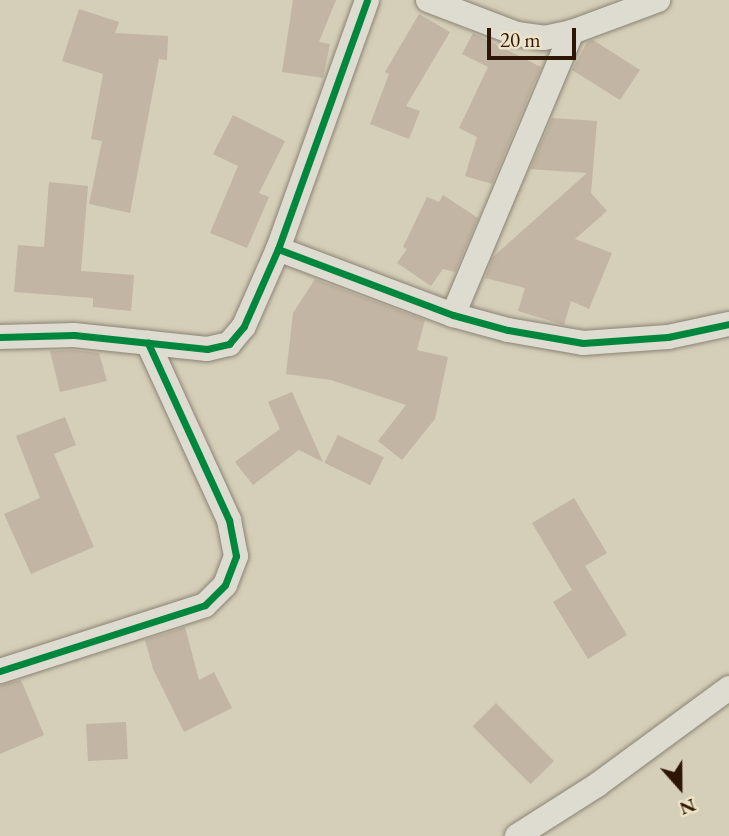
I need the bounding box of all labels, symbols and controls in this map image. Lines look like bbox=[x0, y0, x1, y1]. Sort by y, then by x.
scale bar bbox=[491, 14, 580, 58]
text: 20 m bbox=[500, 26, 541, 53]
north arrow bbox=[645, 752, 715, 822]
text: N bbox=[676, 793, 699, 821]

